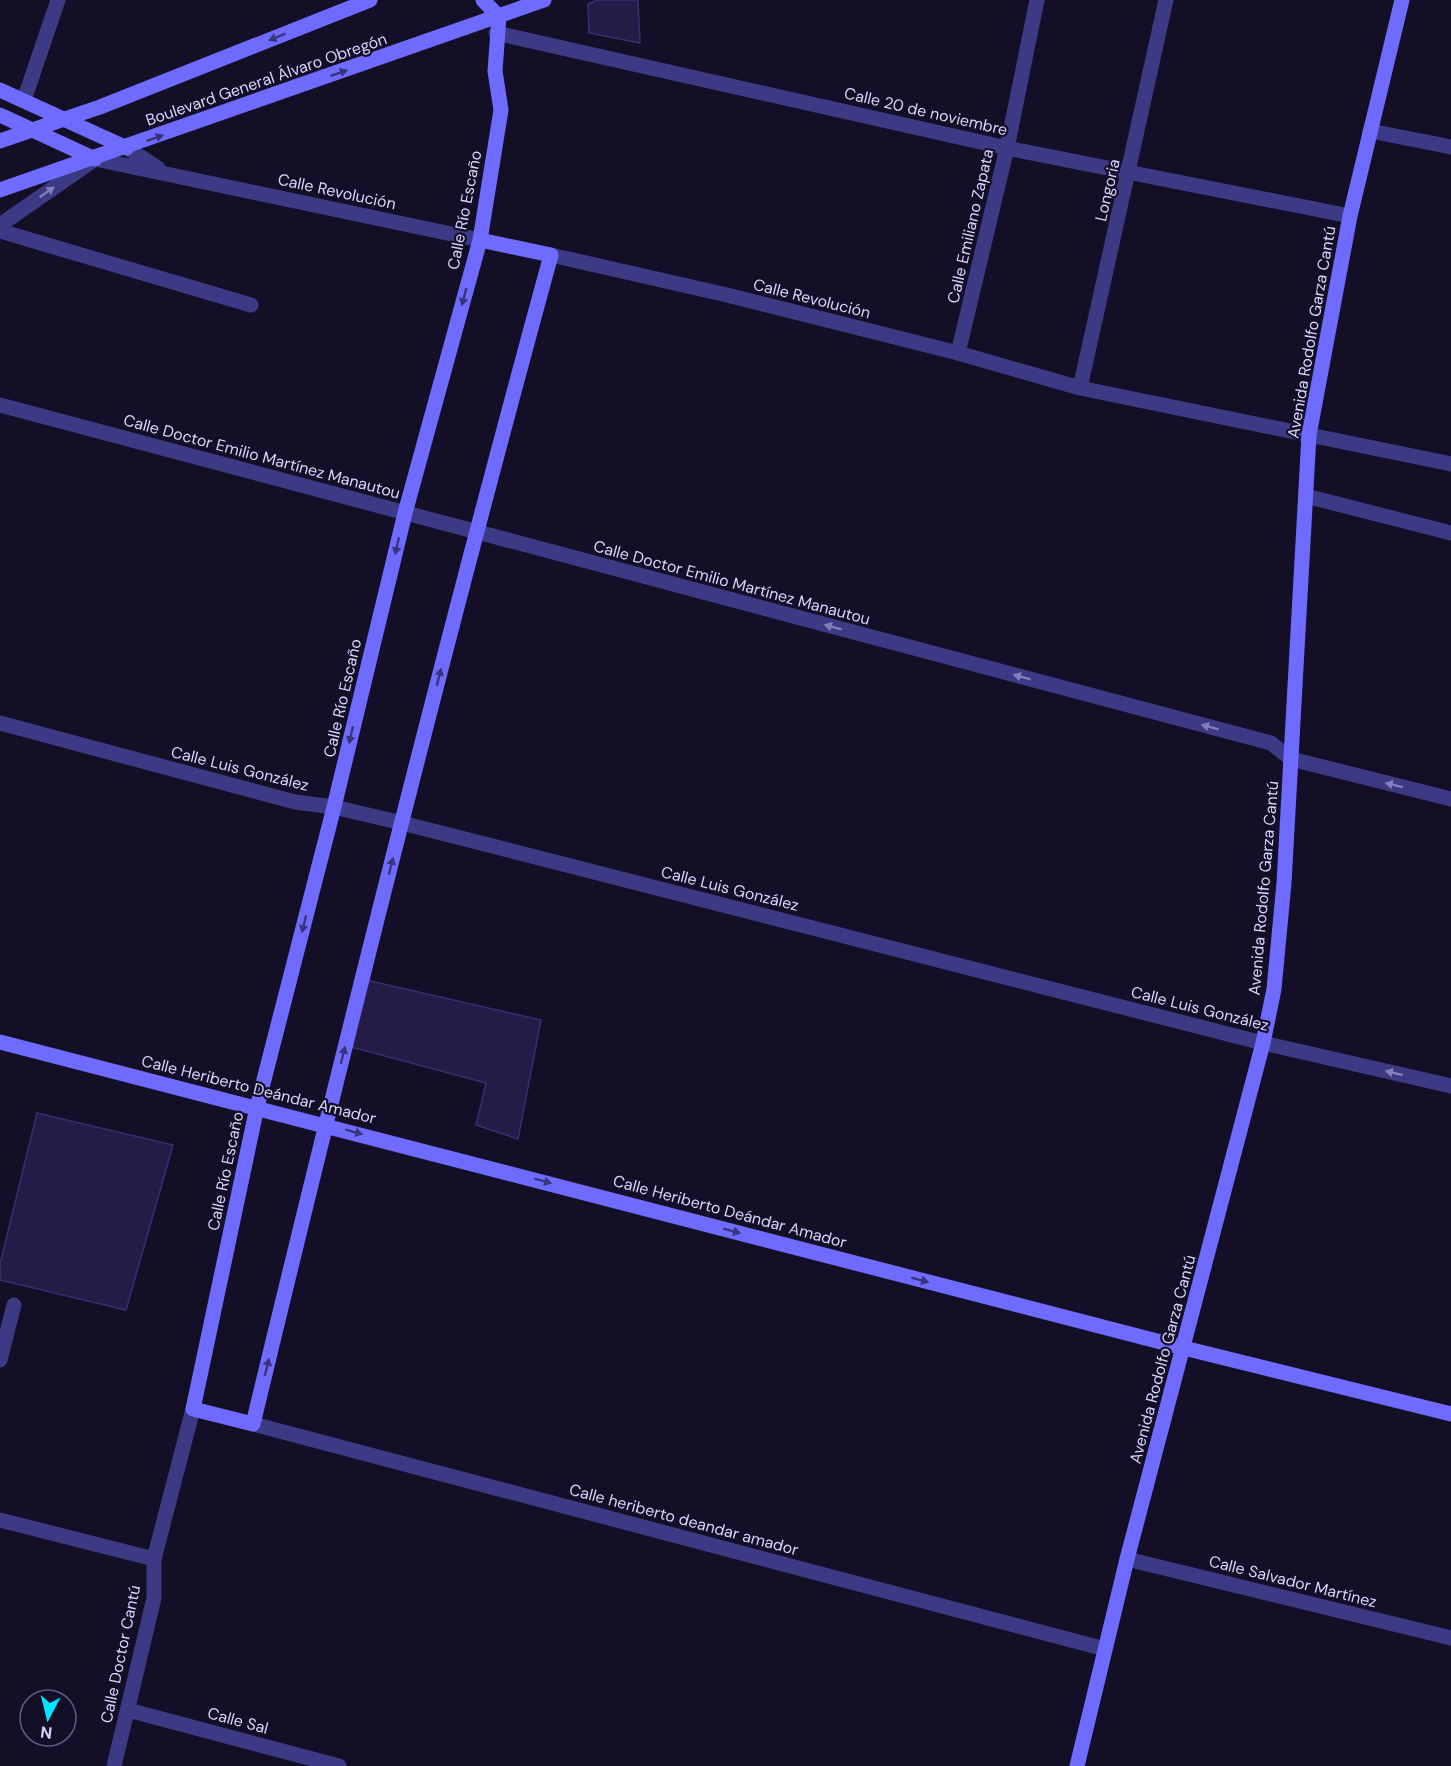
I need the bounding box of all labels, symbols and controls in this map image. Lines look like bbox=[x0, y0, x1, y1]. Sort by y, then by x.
street label: Boulevard General Álvaro Obregón bbox=[143, 28, 390, 131]
one-way arrow bbox=[268, 33, 286, 42]
one-way arrow bbox=[330, 68, 348, 78]
street label: Calle 20 de noviembre bbox=[842, 82, 1010, 140]
one-way arrow bbox=[146, 132, 164, 142]
street label: Calle Emiliano Zapata bbox=[943, 147, 998, 305]
street label: Calle Río Escaño bbox=[443, 149, 486, 272]
street label: Longoria bbox=[1090, 157, 1125, 223]
street label: Calle Revolución bbox=[276, 169, 398, 214]
one-way arrow bbox=[39, 186, 55, 198]
street label: Avenida Rodolfo Garza Cantú bbox=[1282, 224, 1341, 440]
street label: Calle Revolución bbox=[751, 274, 873, 323]
one-way arrow bbox=[459, 288, 469, 306]
street label: Calle Doctor Emilio Martínez Manautou bbox=[121, 409, 403, 504]
street label: Calle Doctor Emilio Martínez Manautou bbox=[591, 535, 873, 630]
one-way arrow bbox=[391, 536, 401, 555]
one-way arrow bbox=[824, 622, 842, 631]
street label: Calle Río Escaño bbox=[319, 637, 366, 759]
one-way arrow bbox=[434, 668, 444, 686]
one-way arrow bbox=[1012, 672, 1030, 681]
one-way arrow bbox=[1201, 722, 1219, 731]
one-way arrow bbox=[346, 726, 356, 745]
street label: Calle Luis González bbox=[169, 741, 311, 796]
one-way arrow bbox=[1385, 779, 1403, 789]
street label: Avenida Rodolfo Garza Cantú bbox=[1244, 780, 1283, 996]
one-way arrow bbox=[386, 857, 396, 876]
street label: Calle Luis González bbox=[659, 861, 801, 916]
one-way arrow bbox=[299, 916, 308, 934]
street label: Calle Luis González bbox=[1129, 981, 1271, 1036]
one-way arrow bbox=[338, 1046, 348, 1064]
street label: Calle Heriberto Deándar Amador bbox=[139, 1050, 378, 1129]
one-way arrow bbox=[1384, 1068, 1403, 1077]
street label: Calle Río Escaño bbox=[203, 1110, 248, 1233]
one-way arrow bbox=[345, 1128, 363, 1138]
street label: Calle Heriberto Deándar Amador bbox=[611, 1170, 849, 1253]
one-way arrow bbox=[534, 1177, 552, 1187]
one-way arrow bbox=[723, 1226, 741, 1236]
street label: Avenida Rodolfo Garza Cantú bbox=[1124, 1252, 1200, 1466]
one-way arrow bbox=[911, 1275, 930, 1285]
one-way arrow bbox=[262, 1358, 272, 1376]
street label: Calle heriberto deandar amador bbox=[567, 1479, 801, 1560]
street label: Calle Salvador Martínez bbox=[1207, 1550, 1379, 1612]
street label: Calle Doctor Cantú bbox=[96, 1583, 145, 1725]
north arrow bbox=[18, 1688, 78, 1748]
street label: Calle Sal bbox=[205, 1702, 271, 1739]
text: N bbox=[39, 1721, 53, 1744]

